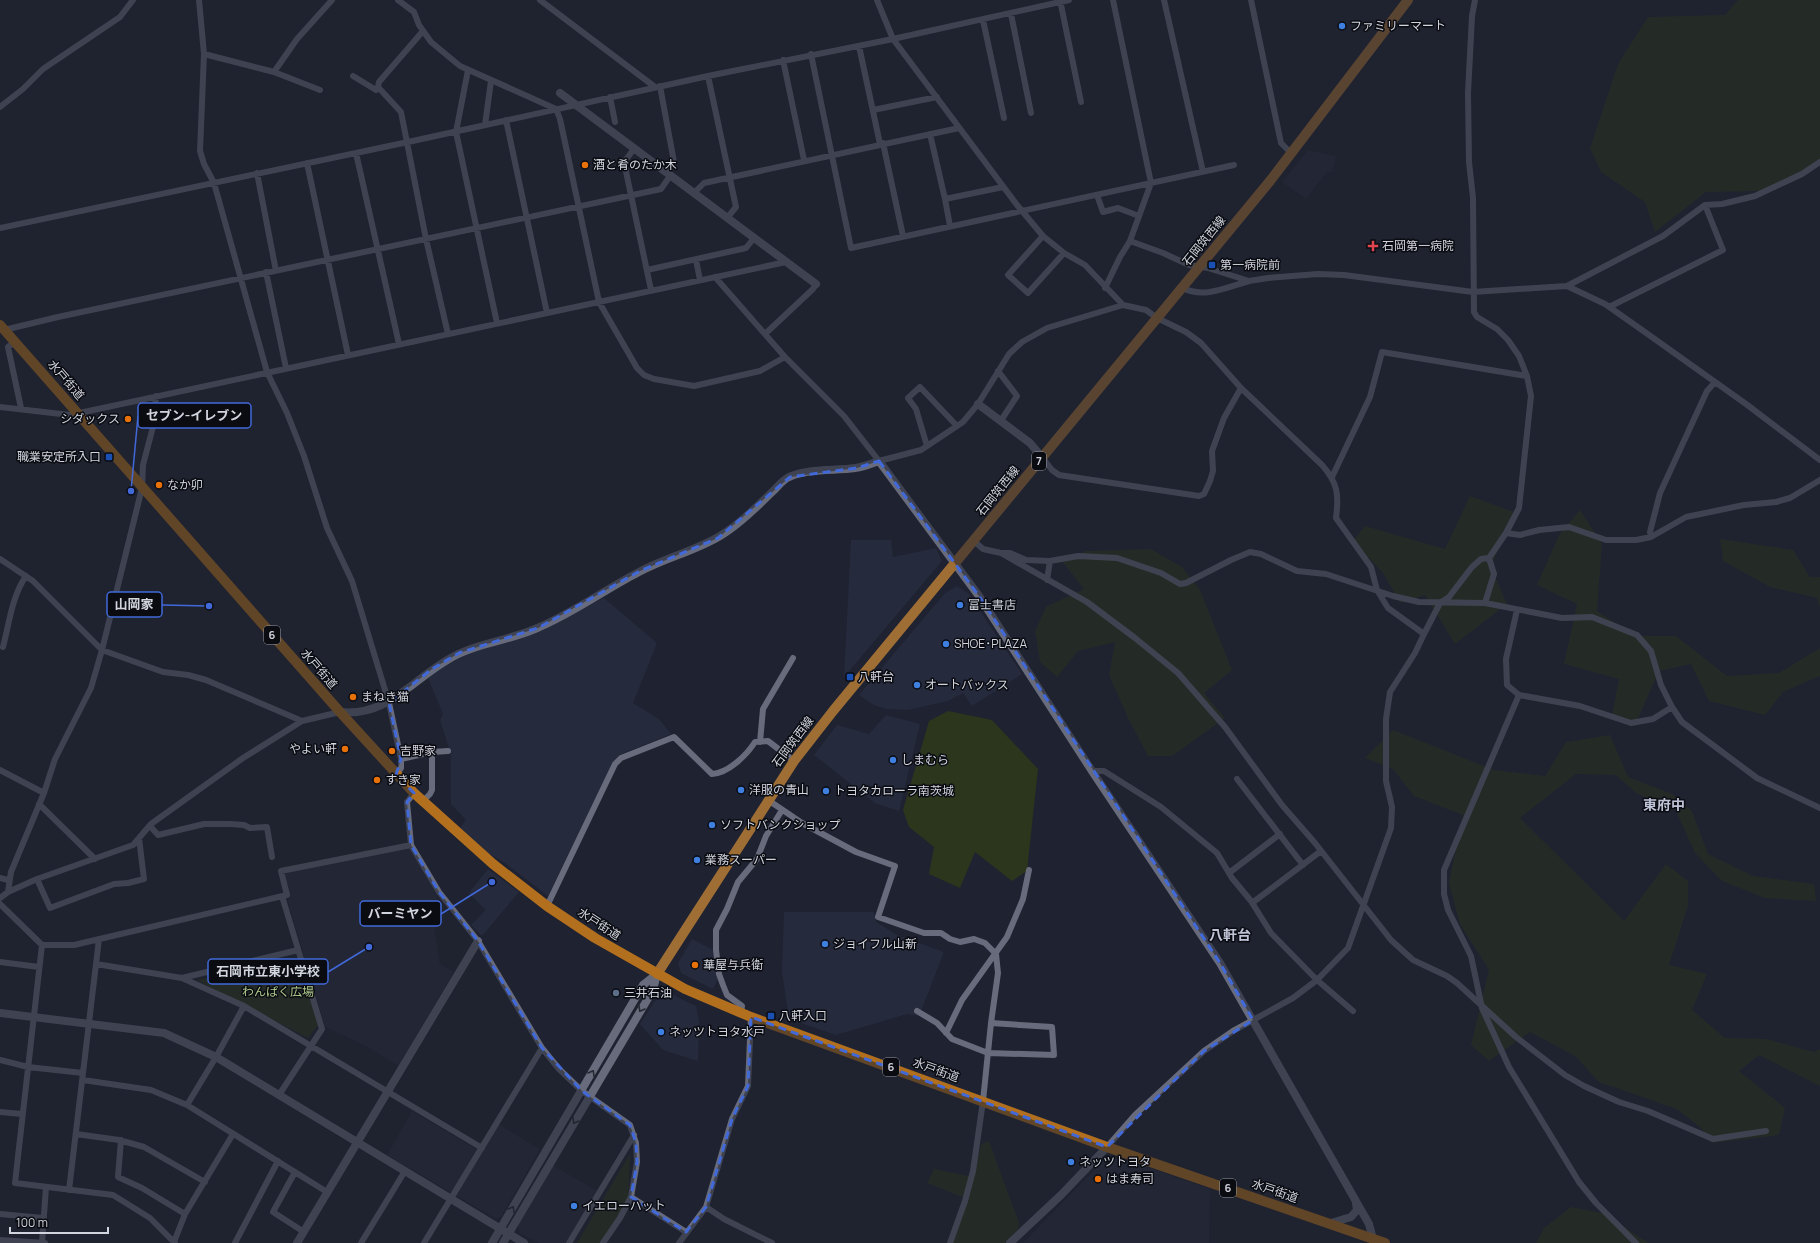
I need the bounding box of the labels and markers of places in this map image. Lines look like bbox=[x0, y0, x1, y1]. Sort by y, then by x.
place label: ファミリーマート bbox=[1350, 17, 1446, 34]
marker: ファミリーマート bbox=[1337, 21, 1347, 31]
place label: 酒と肴のたか木 bbox=[593, 156, 677, 173]
marker: 酒と肴のたか木 bbox=[580, 160, 590, 170]
place label: 石岡第一病院 bbox=[1382, 237, 1454, 254]
marker: 石岡第一病院 bbox=[1367, 240, 1379, 252]
place label: 第一病院前 bbox=[1220, 256, 1280, 273]
marker: 第一病院前 bbox=[1207, 260, 1217, 270]
callout: セブン-イレブン bbox=[138, 403, 251, 428]
place label: シダックス bbox=[60, 410, 120, 427]
marker: シダックス bbox=[123, 414, 133, 424]
place label: 職業安定所入口 bbox=[17, 448, 101, 465]
marker: 職業安定所入口 bbox=[104, 452, 114, 462]
place label: なか卯 bbox=[167, 476, 203, 493]
marker: なか卯 bbox=[154, 480, 164, 490]
callout: 山岡家 bbox=[107, 592, 162, 617]
place label: 富士書店 bbox=[968, 596, 1016, 613]
marker: 富士書店 bbox=[955, 600, 965, 610]
place label: SHOE･PLAZA bbox=[954, 635, 1027, 652]
marker: SHOE･PLAZA bbox=[941, 639, 951, 649]
place label: 八軒台 bbox=[858, 668, 894, 685]
marker: 八軒台 bbox=[845, 672, 855, 682]
place label: オートバックス bbox=[925, 676, 1009, 693]
marker: オートバックス bbox=[912, 680, 922, 690]
place label: まねき猫 bbox=[361, 688, 409, 705]
marker: まねき猫 bbox=[348, 692, 358, 702]
place label: やよい軒 bbox=[289, 740, 337, 757]
place label: 吉野家 bbox=[400, 742, 436, 759]
marker: やよい軒 bbox=[340, 744, 350, 754]
marker: 吉野家 bbox=[387, 746, 397, 756]
place label: しまむら bbox=[901, 751, 949, 768]
marker: しまむら bbox=[888, 755, 898, 765]
place label: すき家 bbox=[385, 771, 421, 788]
marker: すき家 bbox=[372, 775, 382, 785]
place label: 洋服の青山 bbox=[749, 781, 809, 798]
place label: トヨタカローラ南茨城 bbox=[834, 782, 954, 799]
marker: 洋服の青山 bbox=[736, 785, 746, 795]
marker: トヨタカローラ南茨城 bbox=[821, 786, 831, 796]
place label: ソフトバンクショップ bbox=[720, 816, 841, 833]
marker: ソフトバンクショップ bbox=[707, 820, 717, 830]
place label: 業務スーパー bbox=[705, 851, 777, 868]
marker: 業務スーパー bbox=[692, 855, 702, 865]
callout: バーミヤン bbox=[360, 901, 441, 926]
place label: ジョイフル山新 bbox=[833, 935, 917, 952]
marker: ジョイフル山新 bbox=[820, 939, 830, 949]
place label: 華屋与兵衛 bbox=[703, 956, 763, 973]
callout: 石岡市立東小学校 bbox=[208, 959, 328, 984]
marker: 華屋与兵衛 bbox=[690, 960, 700, 970]
place label: 三井石油 bbox=[624, 984, 672, 1001]
marker: 三井石油 bbox=[611, 988, 621, 998]
place label: 八軒入口 bbox=[779, 1007, 827, 1024]
marker: 八軒入口 bbox=[766, 1011, 776, 1021]
place label: ネッツトヨタ水戸 bbox=[669, 1023, 765, 1040]
marker: ネッツトヨタ水戸 bbox=[656, 1027, 666, 1037]
place label: ネッツトヨタ bbox=[1079, 1153, 1151, 1170]
marker: ネッツトヨタ bbox=[1066, 1157, 1076, 1167]
place label: はま寿司 bbox=[1106, 1170, 1154, 1187]
marker: はま寿司 bbox=[1093, 1174, 1103, 1184]
place label: イエローハット bbox=[582, 1197, 666, 1214]
marker: イエローハット bbox=[569, 1201, 579, 1211]

